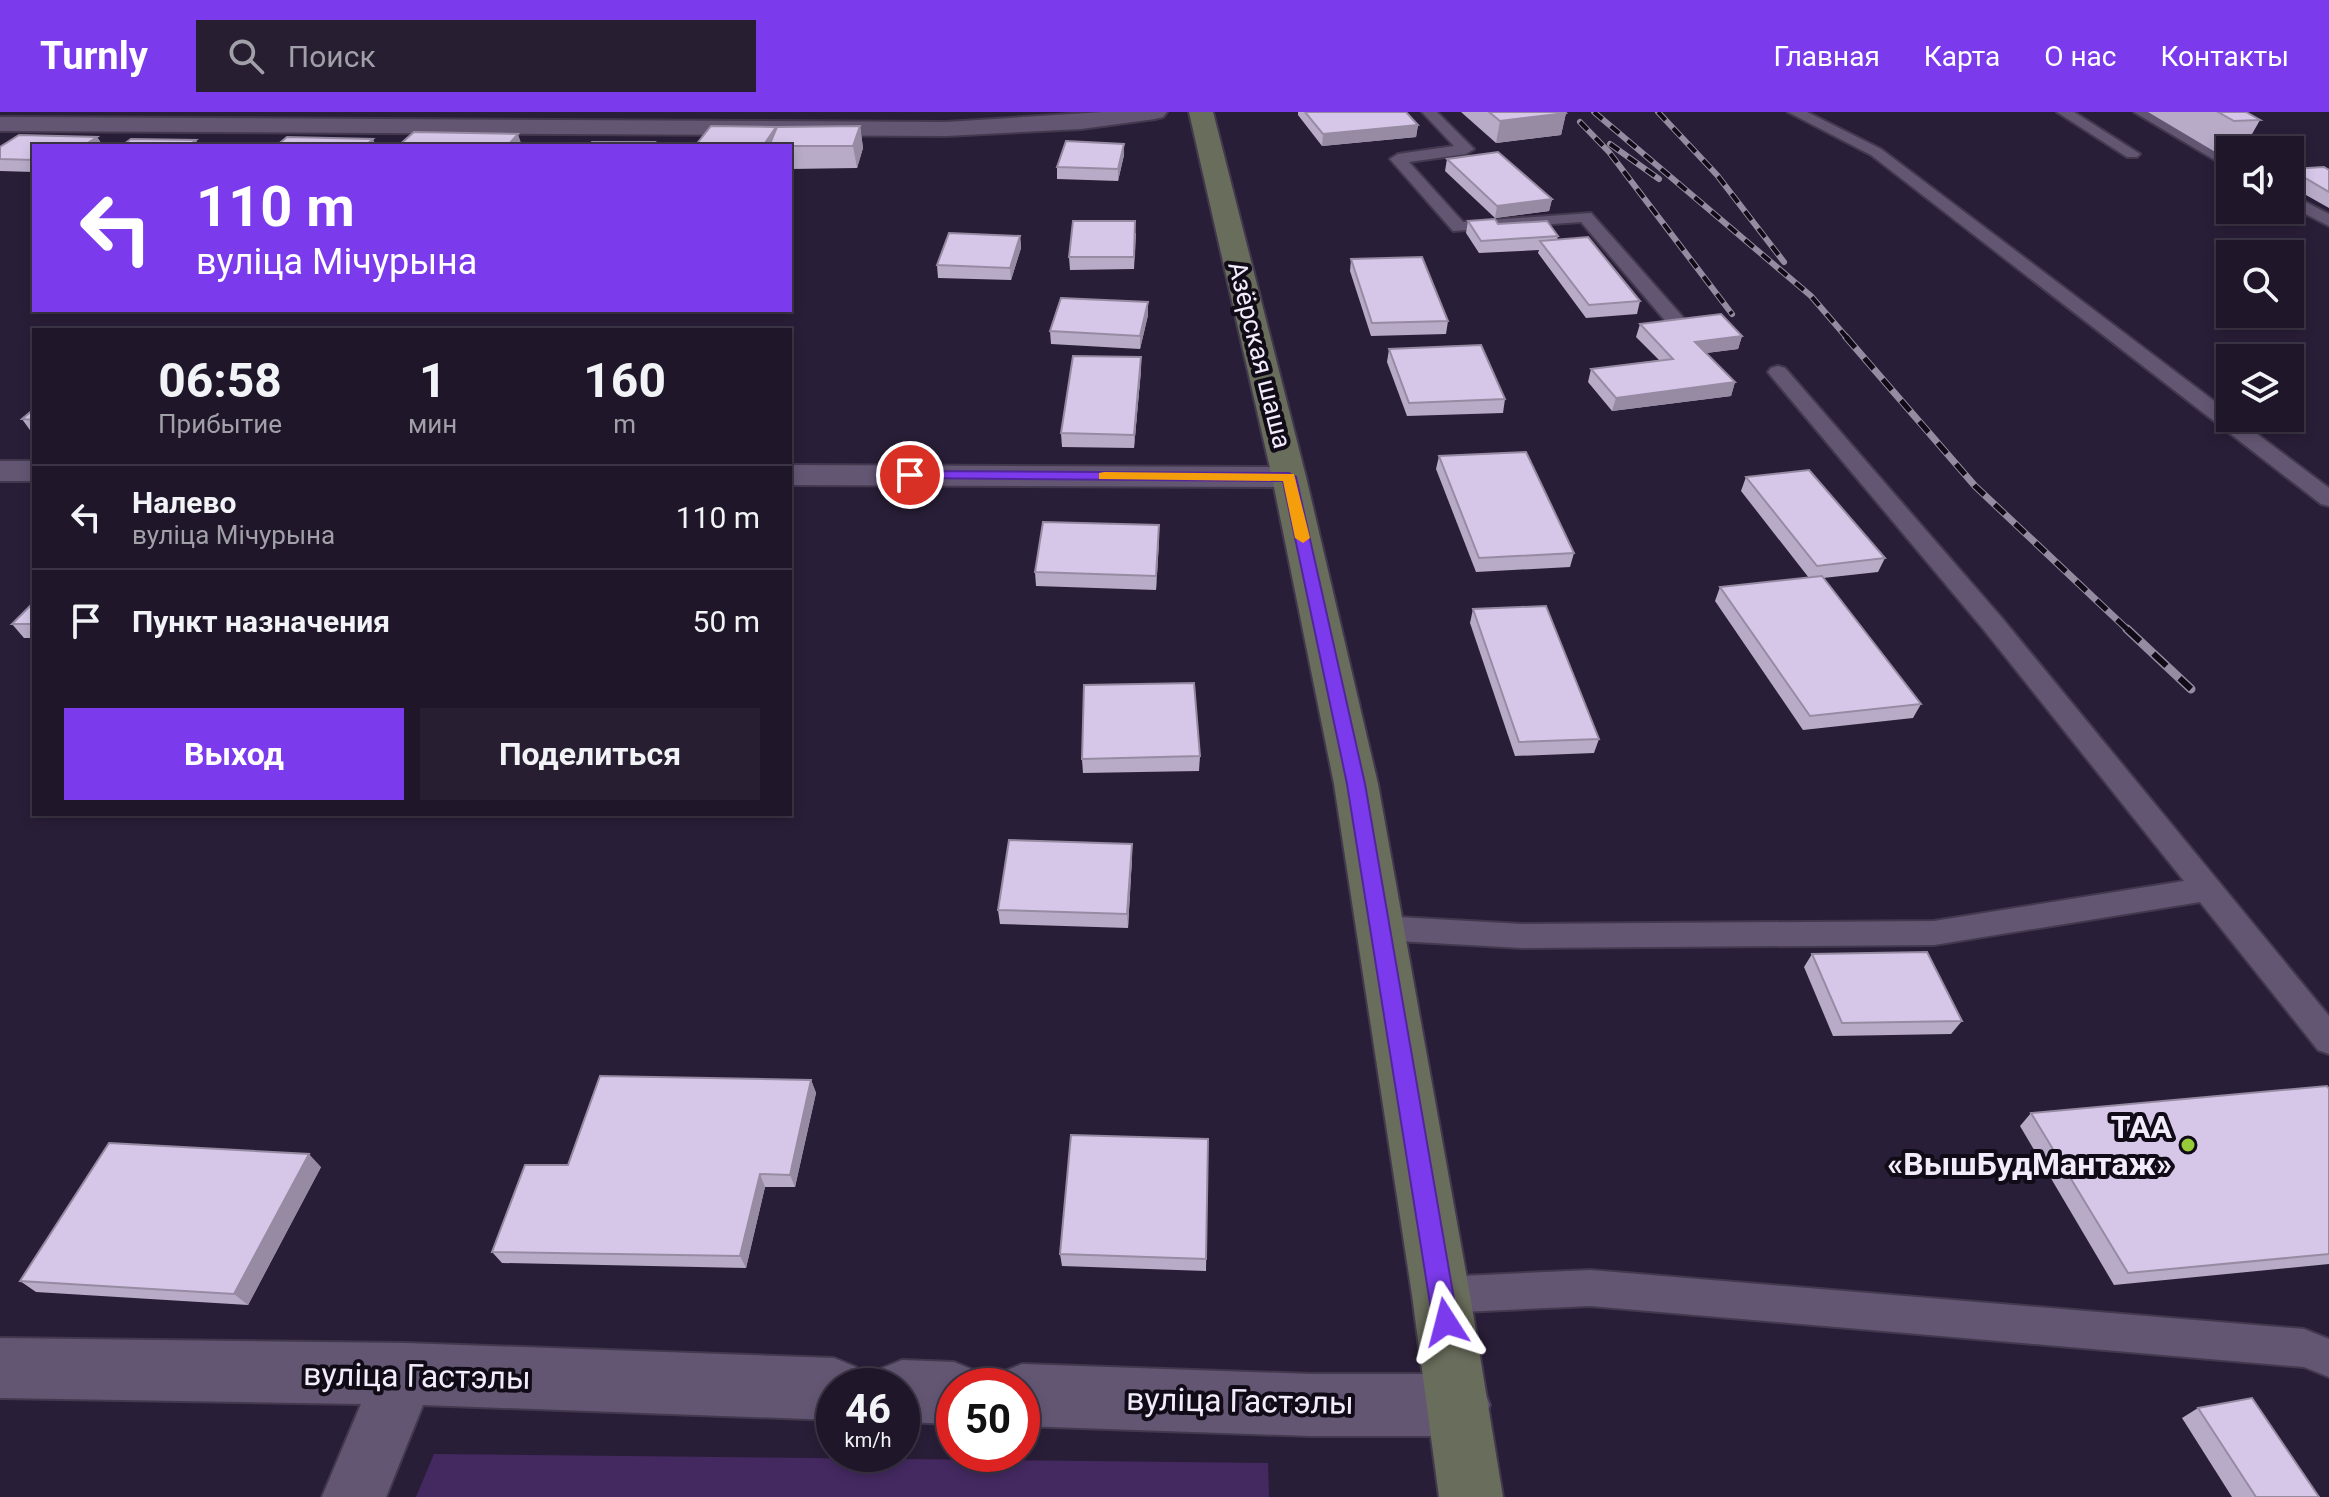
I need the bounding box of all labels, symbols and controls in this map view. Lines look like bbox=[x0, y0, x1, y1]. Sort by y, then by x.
search box bbox=[196, 20, 756, 92]
text: Turnly bbox=[40, 34, 148, 78]
icon: search bbox=[224, 34, 268, 78]
text: Поиск bbox=[288, 39, 376, 74]
text: Главная bbox=[1773, 40, 1880, 73]
text: Карта bbox=[1924, 40, 2000, 73]
text: О нас bbox=[2044, 40, 2116, 73]
text: Контакты bbox=[2160, 40, 2289, 73]
map controls bbox=[2216, 136, 2304, 432]
button: sound bbox=[2216, 136, 2304, 224]
text: 110 m bbox=[196, 174, 355, 240]
icon: left bbox=[64, 176, 168, 280]
button: search bbox=[2216, 240, 2304, 328]
text: вуліца Мічурына bbox=[196, 241, 477, 283]
street label: Азёрская шаша bbox=[1222, 258, 1298, 452]
button: layers bbox=[2216, 344, 2304, 432]
text: 06:58 bbox=[158, 352, 282, 409]
text: 1 bbox=[419, 352, 446, 409]
text: 160 bbox=[583, 352, 666, 409]
text: Прибытие bbox=[158, 409, 282, 439]
text: мин bbox=[408, 409, 457, 439]
text: m bbox=[613, 409, 636, 439]
pin bbox=[876, 441, 944, 509]
icon: arrive bbox=[888, 453, 932, 497]
text: Налево bbox=[132, 485, 236, 520]
icon: left bbox=[64, 495, 108, 539]
text: 110 m bbox=[676, 500, 760, 535]
text: вуліца Мічурына bbox=[132, 520, 335, 550]
icon: arrive bbox=[64, 599, 108, 643]
text: Пункт назначения bbox=[132, 604, 390, 639]
text: 50 m bbox=[693, 604, 760, 639]
button: Выход bbox=[64, 708, 404, 800]
button: Поделиться bbox=[420, 708, 760, 800]
place label: ТАА «ВышБудМантаж» bbox=[1887, 1108, 2172, 1183]
marker: ТАА «ВышБудМантаж» bbox=[2179, 1136, 2197, 1154]
position arrow bbox=[1404, 1280, 1488, 1364]
street label: вуліца Гастэлы bbox=[303, 1355, 531, 1397]
speed limit sign: 50 bbox=[936, 1368, 1040, 1472]
street label: вуліца Гастэлы bbox=[1126, 1380, 1354, 1422]
text: 46 bbox=[845, 1386, 891, 1433]
text: km/h bbox=[845, 1428, 891, 1452]

